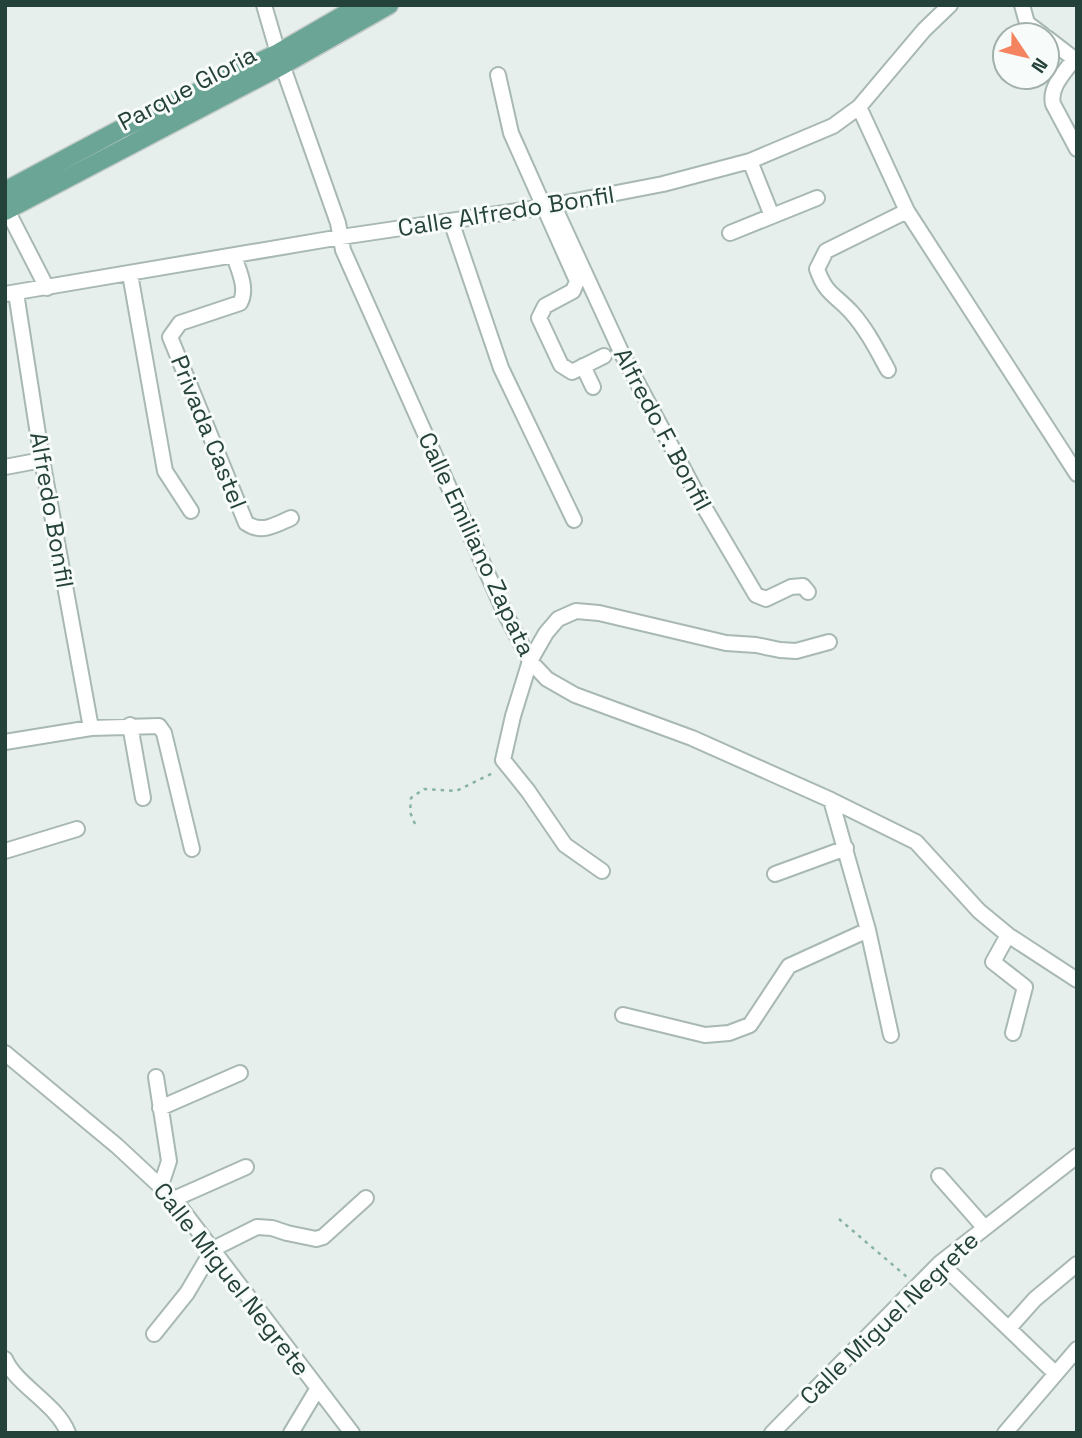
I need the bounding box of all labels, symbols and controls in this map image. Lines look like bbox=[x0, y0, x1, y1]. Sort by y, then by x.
north arrow bbox=[991, 21, 1061, 91]
street label: Parque Gloria bbox=[112, 38, 262, 137]
text: N bbox=[1026, 53, 1053, 78]
street label: Calle Alfredo Bonfil bbox=[396, 179, 616, 243]
street label: Alfredo F. Bonfil bbox=[607, 342, 719, 516]
street label: Privada Castel bbox=[164, 351, 254, 513]
street label: Calle Emiliano Zapata bbox=[411, 427, 543, 661]
street label: Alfredo Bonfil bbox=[23, 430, 81, 590]
street label: Calle Miguel Negrete bbox=[147, 1176, 317, 1382]
street label: Calle Miguel Negrete bbox=[793, 1225, 985, 1411]

